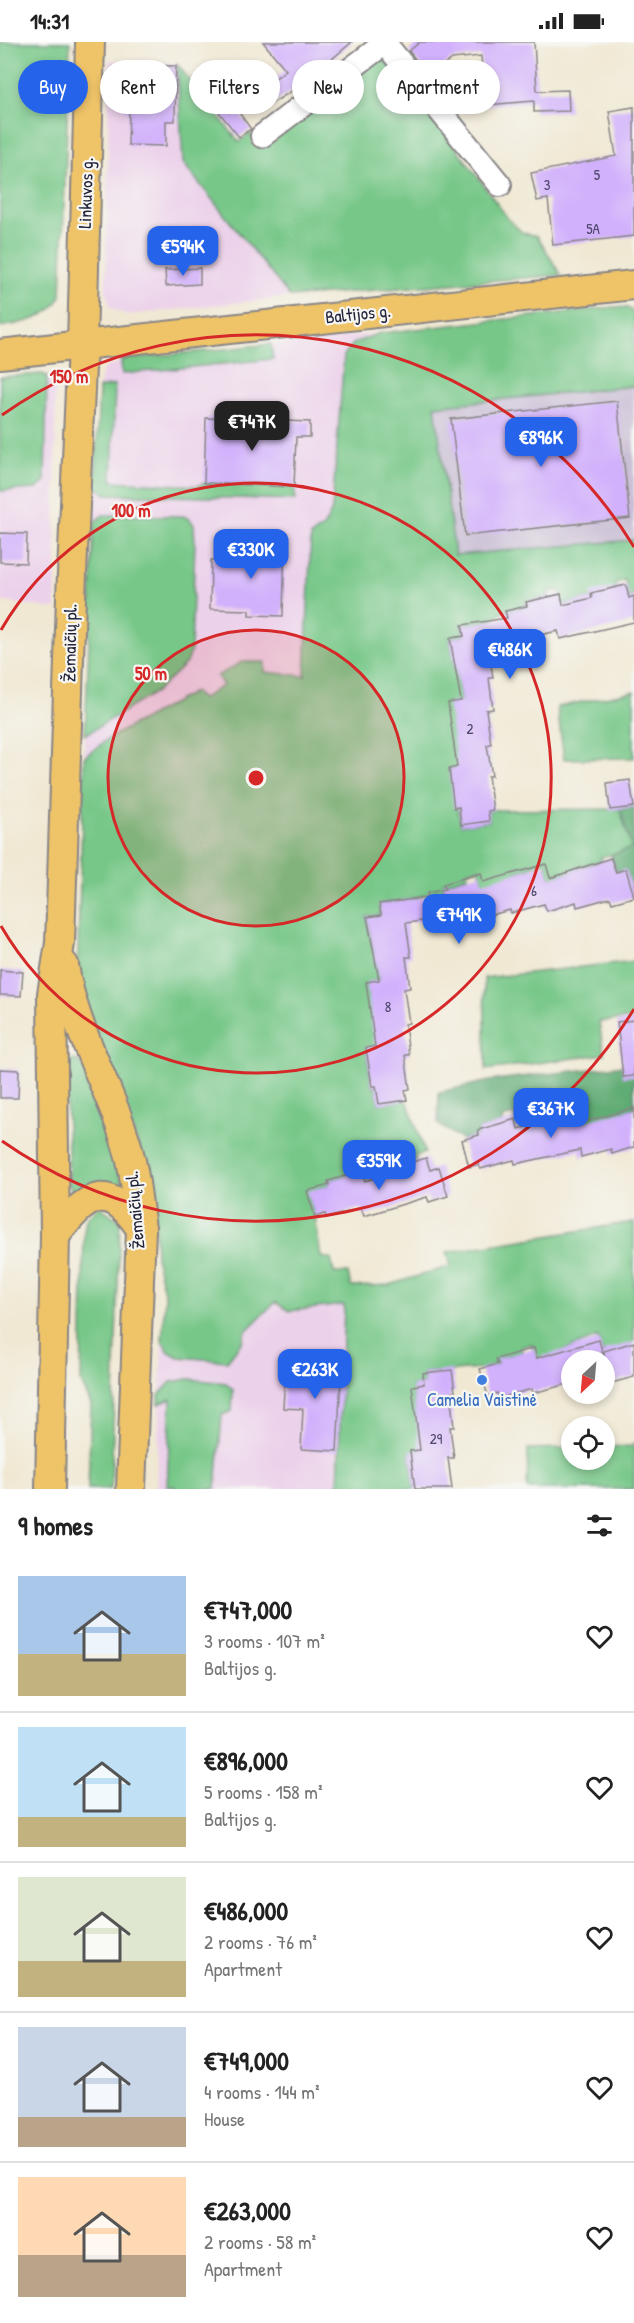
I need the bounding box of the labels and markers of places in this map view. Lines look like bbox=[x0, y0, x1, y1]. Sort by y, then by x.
pin: €594K bbox=[141, 226, 225, 277]
pin: €747K bbox=[210, 401, 294, 452]
pin: €896K bbox=[499, 417, 583, 468]
pin: €330K bbox=[209, 529, 293, 580]
pin: €486K bbox=[468, 629, 552, 680]
centre of rings bbox=[246, 768, 266, 788]
pin: €749K bbox=[417, 894, 501, 945]
pin: €367K bbox=[509, 1088, 593, 1139]
pin: €359K bbox=[337, 1140, 421, 1191]
pin: €263K bbox=[273, 1349, 357, 1400]
marker: Camelia Vaistinė bbox=[475, 1373, 489, 1387]
place label: Camelia Vaistinė bbox=[427, 1387, 537, 1412]

